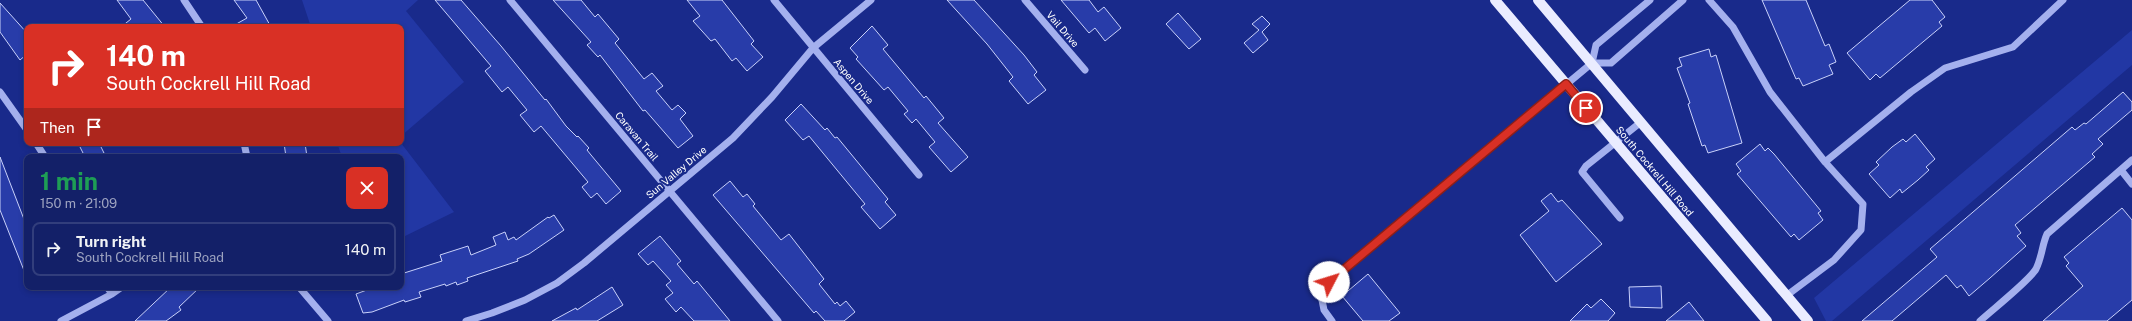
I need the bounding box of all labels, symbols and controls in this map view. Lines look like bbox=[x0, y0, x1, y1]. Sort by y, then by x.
street label: Vail Drive bbox=[1044, 9, 1082, 50]
text: 140 m bbox=[106, 39, 186, 72]
icon: right bbox=[40, 40, 92, 92]
street label: Aspen Drive bbox=[831, 56, 877, 106]
text: South Cockrell Hill Road bbox=[106, 73, 311, 94]
pin bbox=[1569, 91, 1603, 125]
icon: arrive bbox=[1575, 97, 1597, 119]
street label: Caravan Trail bbox=[613, 109, 661, 163]
icon: arrive bbox=[83, 116, 105, 138]
text: Then bbox=[40, 119, 75, 136]
street label: South Cockrell Hill Road bbox=[1614, 124, 1696, 218]
street label: Sun Valley Drive bbox=[643, 143, 709, 201]
text: 1 min bbox=[40, 167, 98, 195]
button: close bbox=[346, 167, 388, 209]
text: 150 m · 21:09 bbox=[40, 196, 117, 211]
text: Turn right bbox=[76, 233, 146, 250]
icon: right bbox=[42, 238, 64, 260]
text: 140 m bbox=[345, 241, 386, 258]
text: South Cockrell Hill Road bbox=[76, 250, 224, 265]
position arrow bbox=[1308, 261, 1350, 303]

